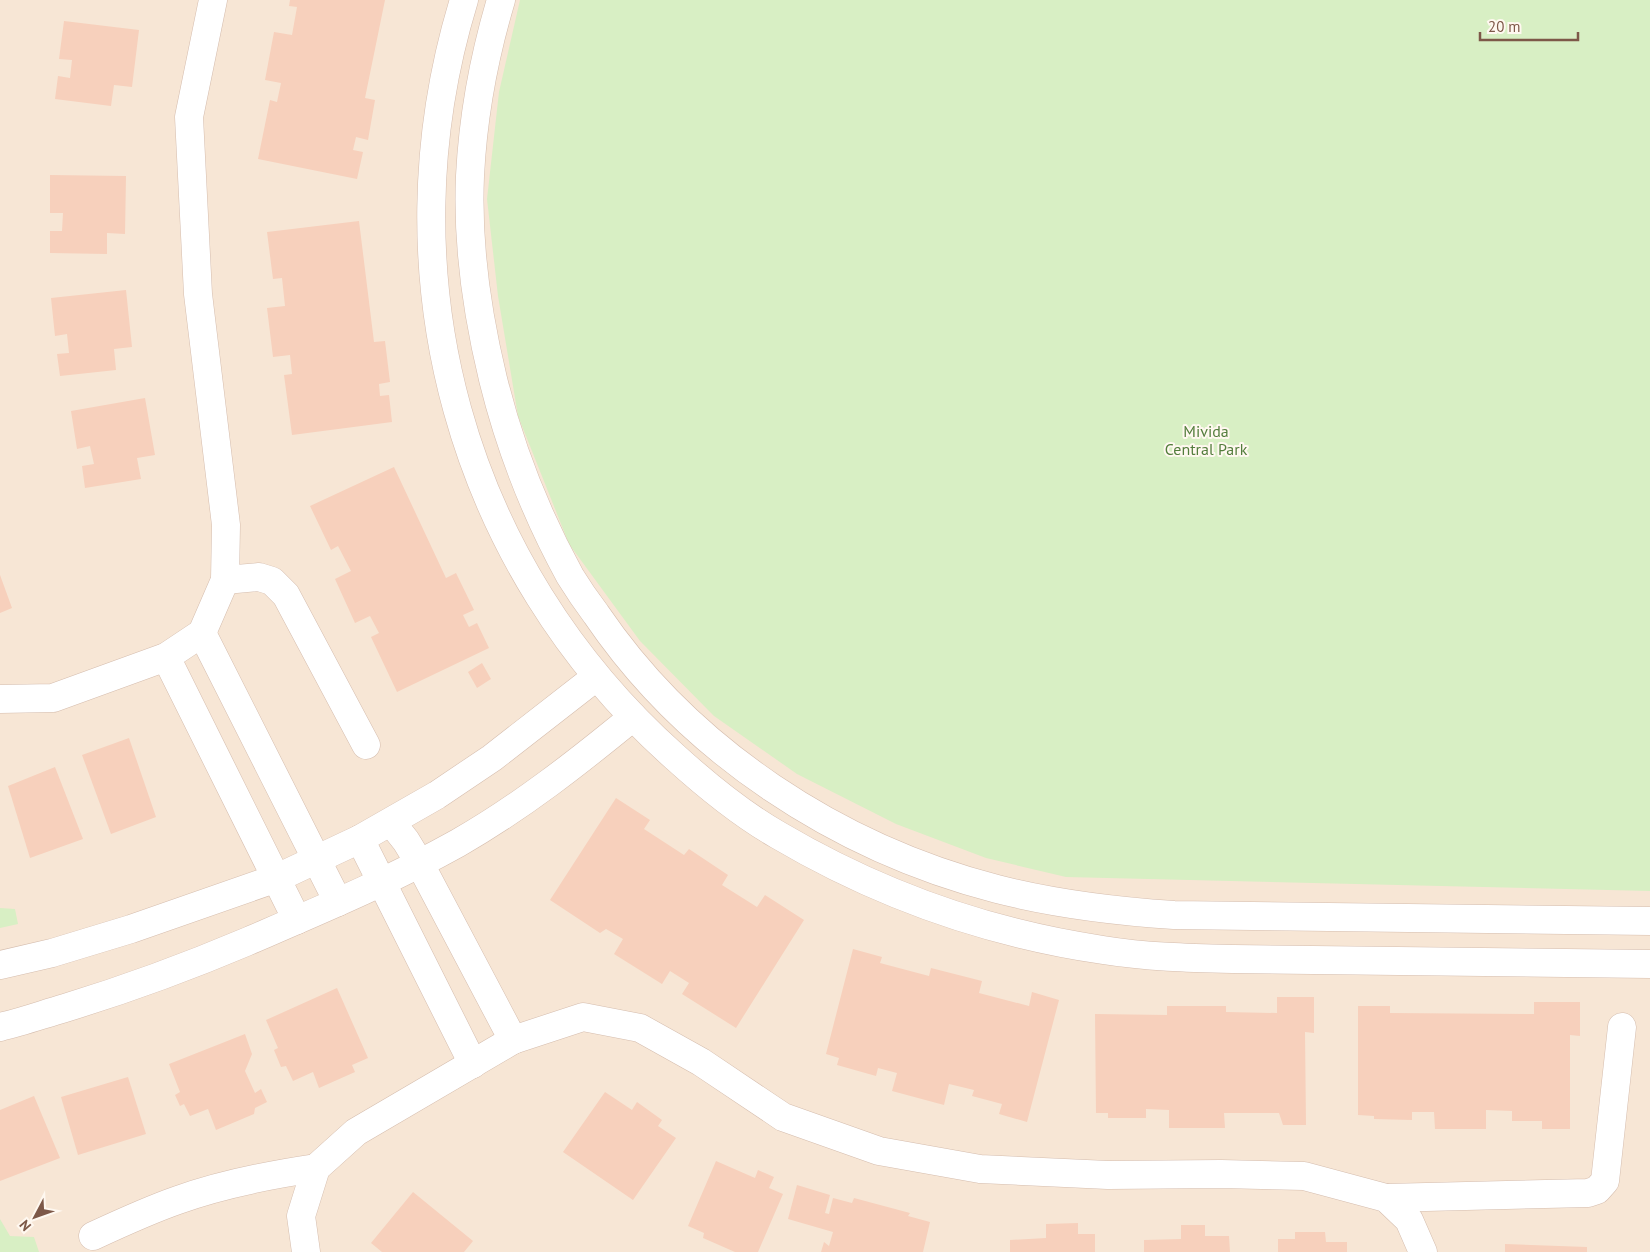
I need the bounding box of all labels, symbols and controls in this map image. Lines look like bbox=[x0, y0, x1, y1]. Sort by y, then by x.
scale bar bbox=[1480, 10, 1578, 42]
text: 20 m bbox=[1488, 17, 1521, 36]
park label: Mivida Central Park bbox=[1165, 421, 1248, 459]
north arrow bbox=[10, 1192, 60, 1242]
text: N bbox=[15, 1216, 35, 1235]

